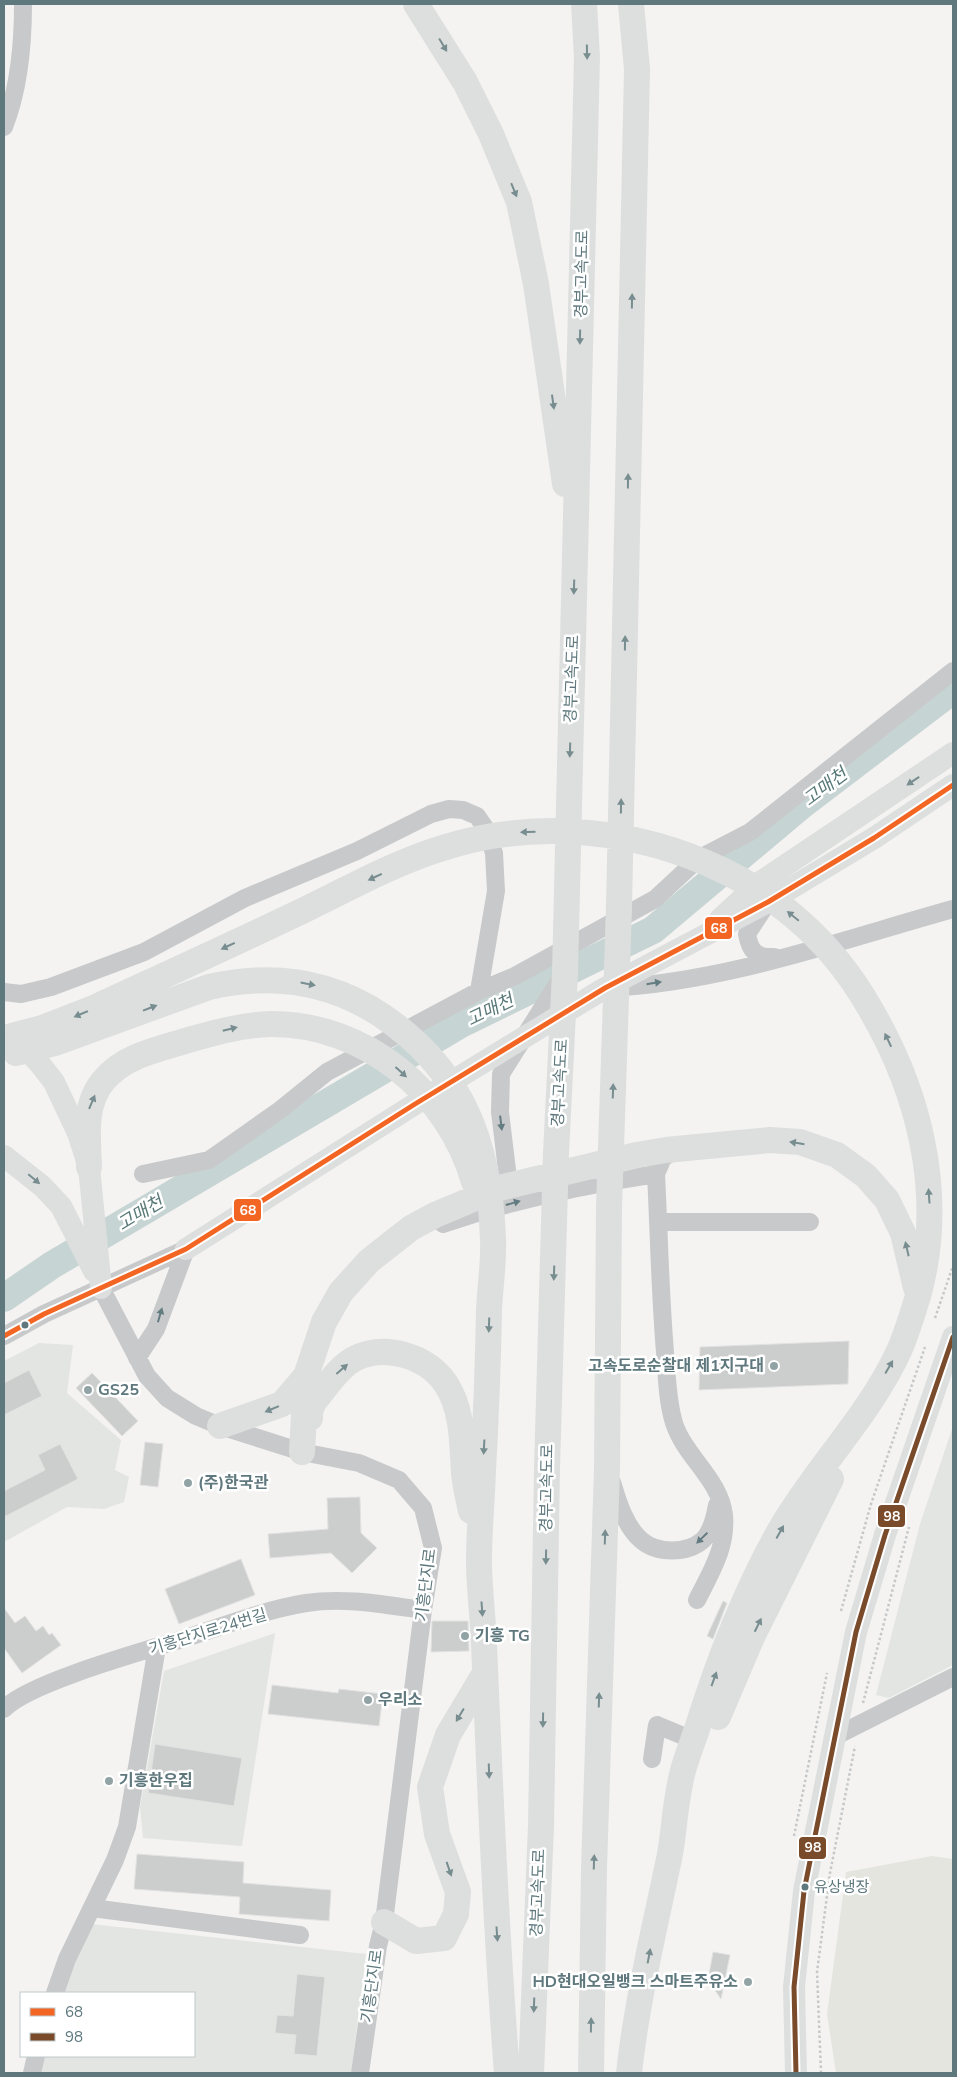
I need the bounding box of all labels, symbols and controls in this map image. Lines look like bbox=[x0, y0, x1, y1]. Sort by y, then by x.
one-way arrow bbox=[438, 38, 447, 51]
one-way arrow bbox=[583, 45, 591, 61]
one-way arrow bbox=[511, 183, 518, 198]
street label: 경부고속도로 bbox=[570, 229, 594, 318]
one-way arrow bbox=[628, 292, 636, 308]
one-way arrow bbox=[576, 330, 584, 346]
one-way arrow bbox=[549, 394, 557, 410]
one-way arrow bbox=[624, 472, 632, 488]
one-way arrow bbox=[570, 580, 578, 596]
street label: 경부고속도로 bbox=[559, 634, 585, 724]
one-way arrow bbox=[621, 635, 629, 651]
one-way arrow bbox=[566, 742, 574, 758]
water label: 고매천 bbox=[798, 761, 854, 812]
one-way arrow bbox=[906, 776, 920, 785]
one-way arrow bbox=[618, 797, 626, 813]
one-way arrow bbox=[520, 828, 536, 836]
one-way arrow bbox=[368, 873, 382, 881]
one-way arrow bbox=[787, 911, 800, 922]
line badge: 68 bbox=[704, 916, 733, 940]
text: 68 bbox=[711, 919, 727, 938]
one-way arrow bbox=[221, 942, 235, 950]
one-way arrow bbox=[646, 979, 662, 987]
one-way arrow bbox=[300, 981, 316, 989]
water label: 고매천 bbox=[462, 987, 520, 1032]
one-way arrow bbox=[143, 1003, 157, 1011]
one-way arrow bbox=[74, 1010, 88, 1018]
one-way arrow bbox=[222, 1025, 237, 1033]
one-way arrow bbox=[884, 1033, 892, 1047]
street label: 경부고속도로 bbox=[547, 1038, 573, 1128]
one-way arrow bbox=[394, 1066, 406, 1078]
one-way arrow bbox=[609, 1083, 617, 1099]
one-way arrow bbox=[89, 1095, 97, 1109]
one-way arrow bbox=[497, 1115, 505, 1131]
one-way arrow bbox=[788, 1139, 804, 1147]
one-way arrow bbox=[27, 1174, 40, 1185]
one-way arrow bbox=[925, 1188, 933, 1204]
water label: 고매천 bbox=[113, 1189, 170, 1236]
line badge: 68 bbox=[233, 1198, 262, 1222]
one-way arrow bbox=[505, 1198, 520, 1206]
text: 68 bbox=[240, 1201, 256, 1220]
one-way arrow bbox=[903, 1241, 911, 1256]
one-way arrow bbox=[549, 1265, 557, 1281]
one-way arrow bbox=[157, 1308, 165, 1323]
one-way arrow bbox=[484, 1318, 492, 1334]
unlabelled marker bbox=[20, 1320, 30, 1330]
place label: 고속도로순찰대 제1지구대 bbox=[588, 1355, 764, 1377]
marker: 고속도로순찰대 제1지구대 bbox=[768, 1360, 780, 1372]
one-way arrow bbox=[885, 1361, 894, 1374]
one-way arrow bbox=[336, 1363, 349, 1374]
place label: GS25 bbox=[98, 1379, 139, 1401]
marker: GS25 bbox=[82, 1384, 94, 1396]
one-way arrow bbox=[265, 1405, 279, 1413]
one-way arrow bbox=[480, 1439, 488, 1455]
street label: 경부고속도로 bbox=[535, 1443, 559, 1532]
place label: (주)한국관 bbox=[198, 1472, 269, 1494]
marker: (주)한국관 bbox=[182, 1477, 194, 1489]
line badge: 98 bbox=[877, 1504, 906, 1528]
text: 98 bbox=[884, 1507, 900, 1526]
one-way arrow bbox=[776, 1524, 784, 1539]
one-way arrow bbox=[601, 1529, 609, 1545]
one-way arrow bbox=[696, 1532, 708, 1544]
street label: 기흥단지로 bbox=[411, 1547, 441, 1623]
one-way arrow bbox=[541, 1550, 549, 1566]
one-way arrow bbox=[479, 1601, 487, 1617]
street label: 기흥단지로24번길 bbox=[146, 1604, 270, 1660]
one-way arrow bbox=[754, 1618, 762, 1632]
place label: 기흥 TG bbox=[475, 1625, 530, 1647]
marker: 기흥 TG bbox=[459, 1630, 471, 1642]
one-way arrow bbox=[711, 1672, 718, 1687]
place label: 우리소 bbox=[378, 1689, 422, 1711]
one-way arrow bbox=[595, 1691, 603, 1707]
marker: 우리소 bbox=[362, 1694, 374, 1706]
one-way arrow bbox=[455, 1708, 464, 1721]
one-way arrow bbox=[539, 1712, 547, 1728]
one-way arrow bbox=[485, 1764, 493, 1780]
place label: 기흥한우집 bbox=[119, 1770, 193, 1792]
marker: 기흥한우집 bbox=[103, 1775, 115, 1787]
line badge: 98 bbox=[798, 1836, 827, 1860]
text: 98 bbox=[805, 1838, 821, 1857]
street label: 경부고속도로 bbox=[525, 1848, 551, 1938]
one-way arrow bbox=[590, 1854, 598, 1870]
one-way arrow bbox=[446, 1861, 453, 1876]
place label: 유상냉장 bbox=[814, 1877, 869, 1897]
marker: 유상냉장 bbox=[800, 1882, 810, 1892]
one-way arrow bbox=[493, 1926, 501, 1942]
street label: 기흥단지로 bbox=[356, 1948, 388, 2024]
one-way arrow bbox=[645, 1948, 653, 1964]
place label: HD현대오일뱅크 스마트주유소 bbox=[532, 1971, 738, 1993]
marker: HD현대오일뱅크 스마트주유소 bbox=[742, 1976, 754, 1988]
legend bbox=[20, 1992, 195, 2057]
one-way arrow bbox=[530, 1997, 538, 2013]
text: 68 bbox=[65, 2002, 83, 2022]
one-way arrow bbox=[587, 2016, 595, 2032]
text: 98 bbox=[65, 2027, 83, 2047]

